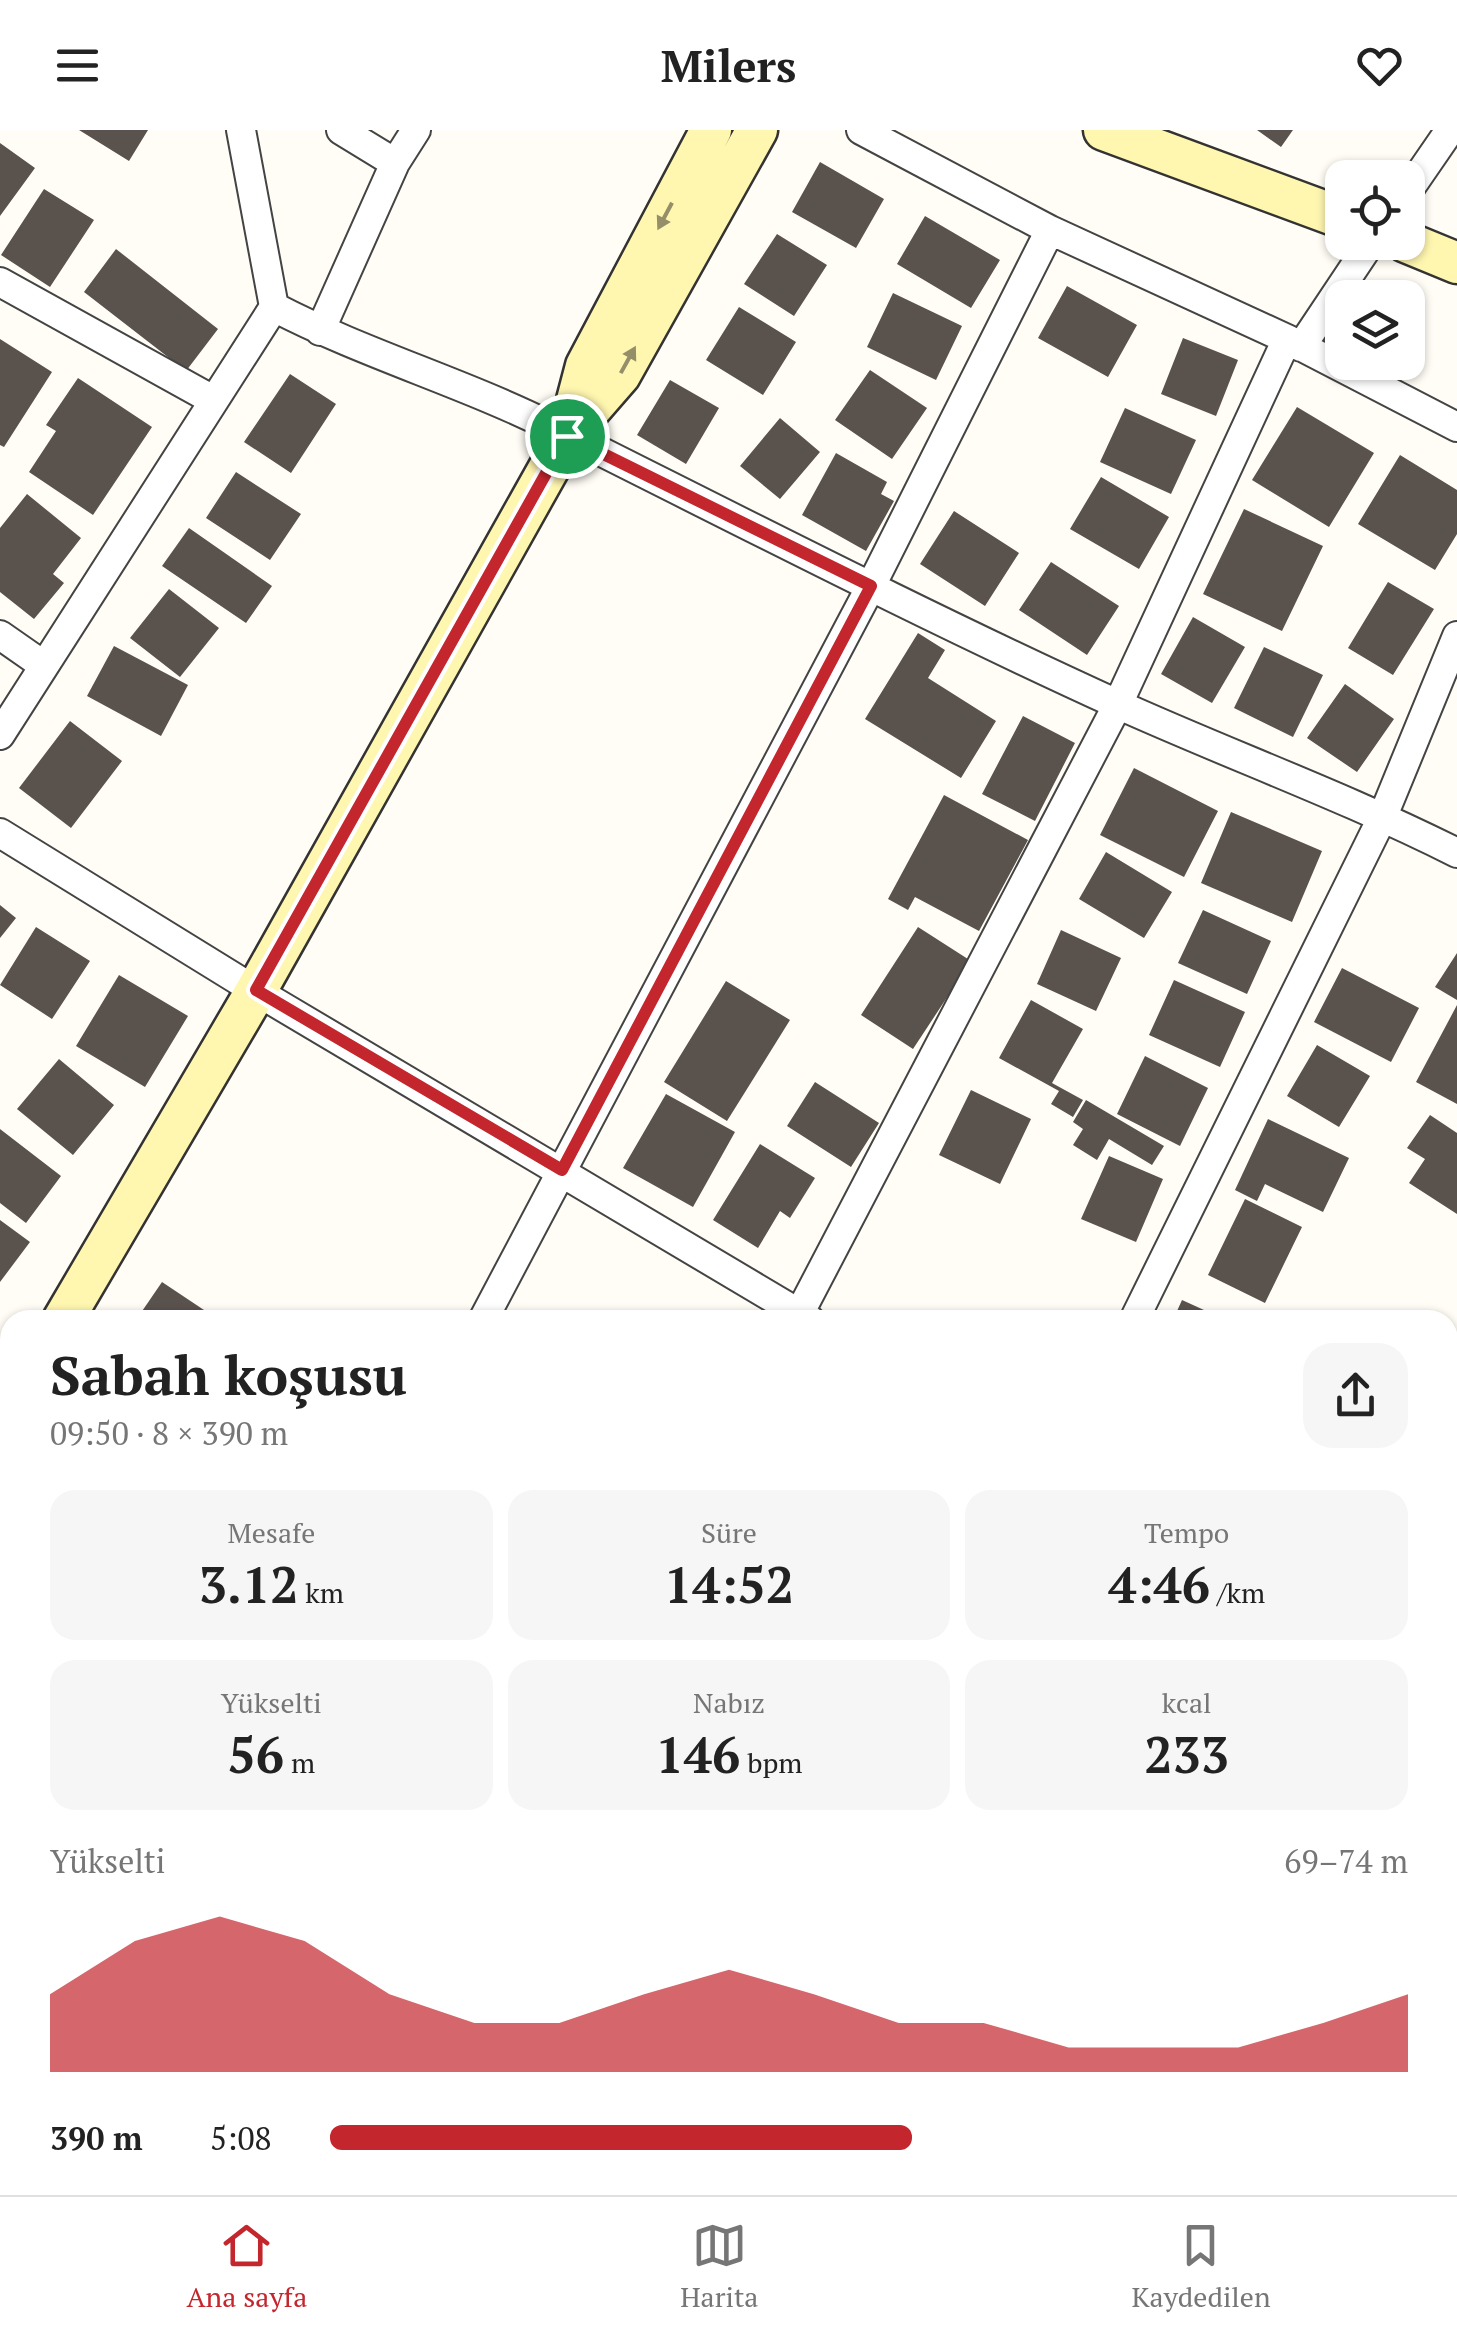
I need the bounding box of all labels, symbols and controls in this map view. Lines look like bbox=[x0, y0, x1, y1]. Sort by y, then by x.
text: Milers bbox=[661, 35, 796, 95]
icon: menu bbox=[50, 38, 105, 93]
icon: heart bbox=[1352, 38, 1407, 93]
map controls bbox=[1325, 160, 1425, 380]
button: locate bbox=[1325, 160, 1425, 260]
one-way arrow bbox=[657, 202, 674, 231]
button: layers bbox=[1325, 280, 1425, 380]
one-way arrow bbox=[619, 346, 637, 374]
pin bbox=[525, 394, 610, 479]
icon: arrive bbox=[540, 409, 595, 464]
text: Sabah koşusu bbox=[50, 1338, 407, 1411]
button: share bbox=[1303, 1343, 1408, 1448]
text: 09:50 · 8 × 390 m bbox=[50, 1412, 288, 1454]
text: Mesafe bbox=[227, 1514, 315, 1551]
text: Süre bbox=[701, 1514, 757, 1551]
text: Tempo bbox=[1144, 1514, 1229, 1551]
text: 3.12 bbox=[199, 1551, 298, 1617]
text: 14:52 bbox=[664, 1551, 794, 1617]
text: 4:46 bbox=[1108, 1551, 1210, 1617]
text: km bbox=[298, 1574, 344, 1611]
text: /km bbox=[1210, 1574, 1265, 1611]
text: Yükselti bbox=[221, 1684, 322, 1721]
text: Nabız bbox=[693, 1684, 765, 1721]
text: kcal bbox=[1162, 1684, 1212, 1721]
text: 56 bbox=[228, 1721, 284, 1787]
text: 146 bbox=[656, 1721, 740, 1787]
text: 233 bbox=[1144, 1721, 1229, 1787]
text: m bbox=[284, 1744, 315, 1781]
text: bpm bbox=[740, 1744, 802, 1781]
text: Yükselti bbox=[50, 1840, 165, 1882]
text: 69–74 m bbox=[1284, 1840, 1408, 1882]
text: 390 m bbox=[50, 2117, 142, 2159]
text: 5:08 bbox=[210, 2117, 272, 2159]
tab: Ana sayfa bbox=[186, 2218, 307, 2315]
tab: Harita bbox=[680, 2218, 758, 2315]
tab: Kaydedilen bbox=[1131, 2218, 1271, 2315]

